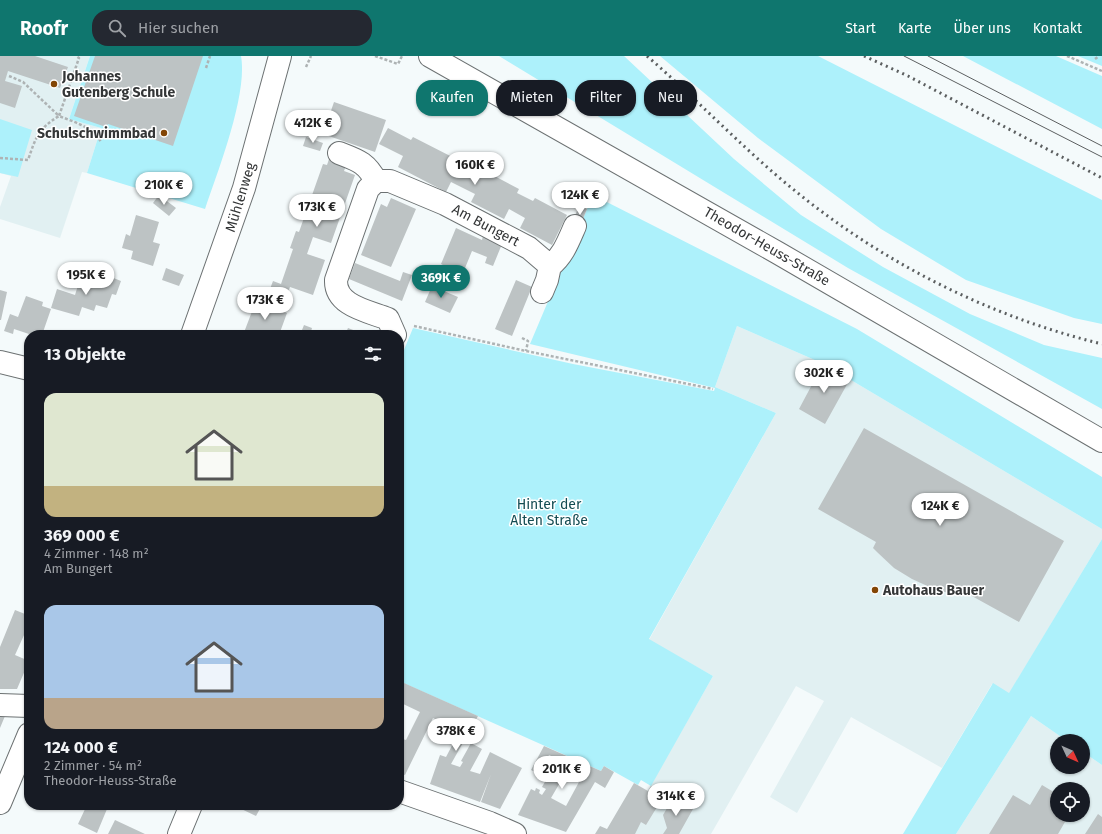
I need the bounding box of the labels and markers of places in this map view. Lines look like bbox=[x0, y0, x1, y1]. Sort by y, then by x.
place label: Johannes Gutenberg Schule bbox=[61, 68, 175, 101]
marker: Johannes Gutenberg Schule bbox=[49, 79, 59, 89]
pin: 412K € bbox=[280, 110, 346, 144]
place label: Schulschwimmbad bbox=[37, 125, 156, 142]
marker: Schulschwimmbad bbox=[159, 128, 169, 138]
pin: 160K € bbox=[442, 152, 508, 186]
pin: 210K € bbox=[131, 172, 197, 206]
pin: 124K € bbox=[547, 182, 613, 216]
pin: 173K € bbox=[284, 194, 350, 228]
pin: 195K € bbox=[53, 262, 119, 296]
pin: 369K € bbox=[408, 265, 474, 299]
pin: 173K € bbox=[232, 287, 298, 321]
pin: 302K € bbox=[791, 360, 857, 394]
pin: 124K € bbox=[907, 493, 973, 527]
place label: Autohaus Bauer bbox=[882, 582, 984, 599]
marker: Autohaus Bauer bbox=[870, 585, 880, 595]
pin: 378K € bbox=[423, 718, 489, 752]
pin: 201K € bbox=[529, 756, 595, 790]
pin: 314K € bbox=[643, 783, 709, 817]

